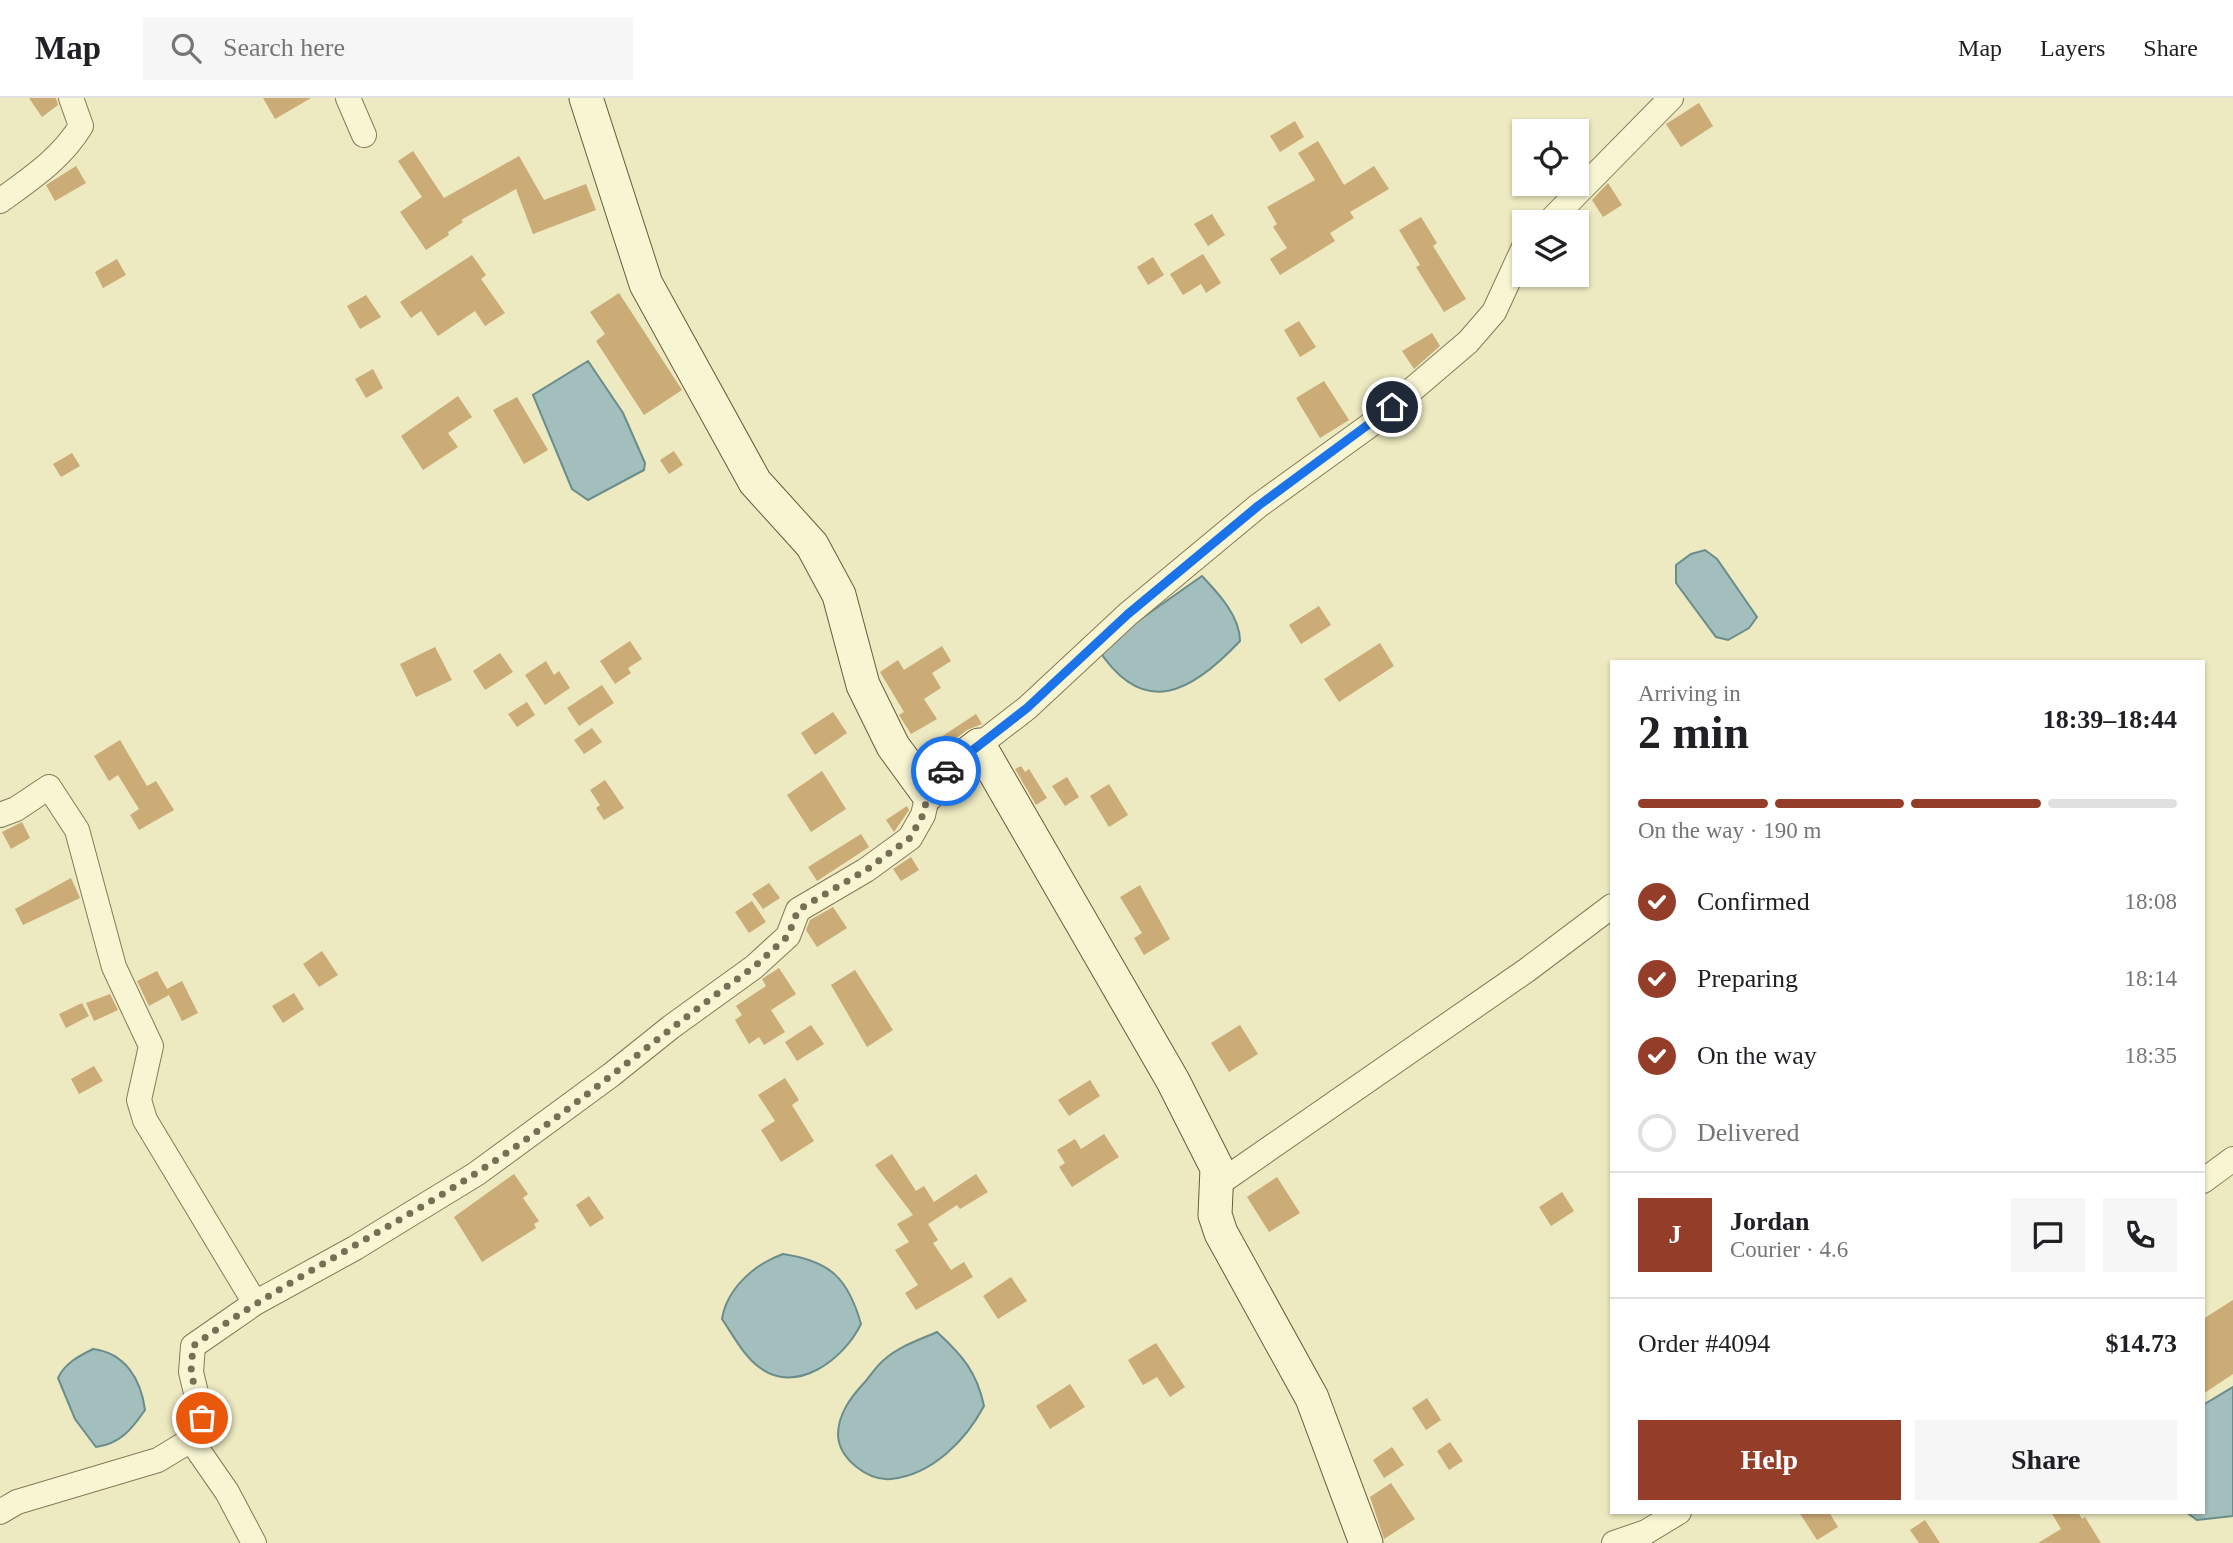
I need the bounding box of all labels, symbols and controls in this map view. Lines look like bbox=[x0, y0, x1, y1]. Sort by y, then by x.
search box bbox=[143, 17, 633, 80]
icon: search bbox=[167, 29, 205, 67]
text: Map bbox=[35, 30, 101, 66]
text: Search here bbox=[223, 33, 345, 62]
text: Map bbox=[1958, 35, 2002, 61]
text: Layers bbox=[2040, 35, 2105, 61]
text: Share bbox=[2143, 35, 2198, 61]
map controls bbox=[1512, 119, 1589, 287]
button: locate bbox=[1512, 119, 1589, 196]
button: layers bbox=[1512, 210, 1589, 287]
pin bbox=[1362, 377, 1422, 437]
icon: home bbox=[1373, 388, 1411, 426]
text: Arriving in bbox=[1638, 681, 1741, 706]
text: 18:39–18:44 bbox=[2043, 705, 2177, 734]
text: 2 min bbox=[1638, 707, 1749, 758]
courier bbox=[911, 736, 981, 806]
icon: car bbox=[927, 752, 965, 790]
text: On the way · 190 m bbox=[1638, 818, 1821, 843]
icon: check bbox=[1638, 883, 1676, 921]
text: Confirmed bbox=[1697, 887, 1810, 916]
text: 18:08 bbox=[2125, 889, 2177, 914]
icon: check bbox=[1638, 960, 1676, 998]
text: Preparing bbox=[1697, 964, 1798, 993]
text: 18:14 bbox=[2125, 966, 2177, 991]
icon: check bbox=[1638, 1037, 1676, 1075]
text: On the way bbox=[1697, 1041, 1817, 1070]
text: 18:35 bbox=[2125, 1043, 2177, 1068]
text: Delivered bbox=[1697, 1118, 1800, 1147]
button: chat bbox=[2011, 1198, 2085, 1272]
button: phone bbox=[2103, 1198, 2177, 1272]
text: Jordan bbox=[1730, 1207, 1809, 1236]
text: J bbox=[1669, 1220, 1682, 1249]
text: Courier · 4.6 bbox=[1730, 1237, 1848, 1262]
text: Order #4094 bbox=[1638, 1329, 1770, 1358]
text: $14.73 bbox=[2106, 1329, 2177, 1358]
pin bbox=[172, 1388, 232, 1448]
icon: bag bbox=[183, 1399, 221, 1437]
button: Help bbox=[1638, 1420, 1901, 1500]
button: Share bbox=[1915, 1420, 2177, 1500]

